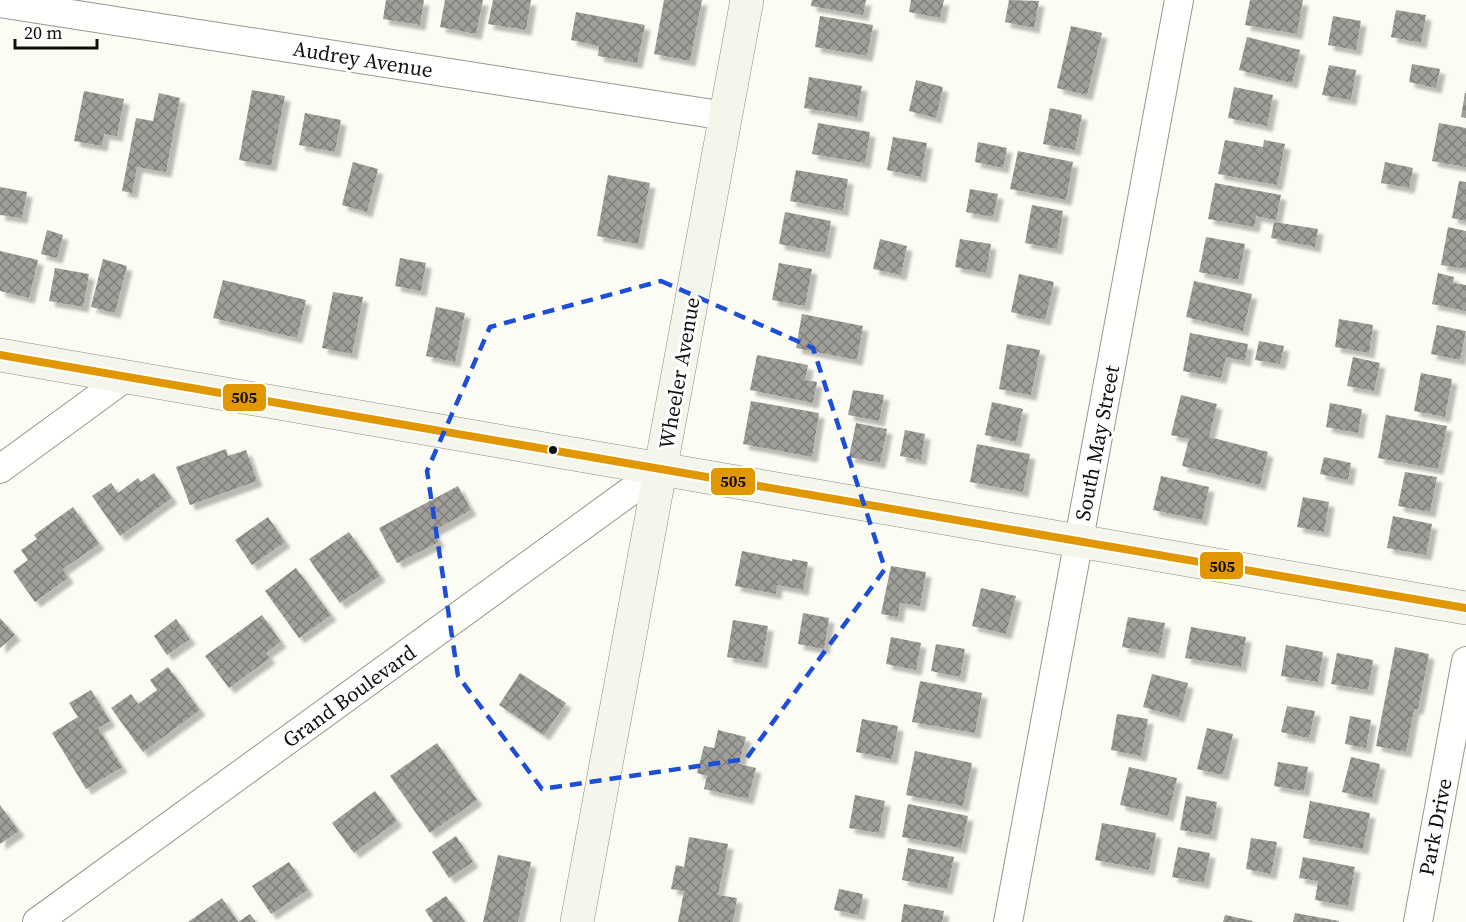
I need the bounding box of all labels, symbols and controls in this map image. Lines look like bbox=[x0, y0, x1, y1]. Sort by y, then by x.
scale bar bbox=[15, 12, 98, 50]
text: 20 m bbox=[24, 20, 62, 45]
street label: Audrey Avenue bbox=[291, 34, 435, 84]
street label: Wheeler Avenue bbox=[651, 295, 707, 451]
street label: South May Street bbox=[1068, 363, 1126, 523]
line badge: 505 bbox=[222, 383, 267, 412]
text: 505 bbox=[231, 386, 257, 408]
unlabelled marker bbox=[547, 444, 559, 456]
line badge: 505 bbox=[710, 467, 756, 496]
text: 505 bbox=[720, 470, 746, 492]
line badge: 505 bbox=[1199, 551, 1244, 580]
text: 505 bbox=[1209, 555, 1235, 577]
street label: Grand Boulevard bbox=[277, 638, 422, 754]
street label: Park Drive bbox=[1411, 776, 1459, 878]

